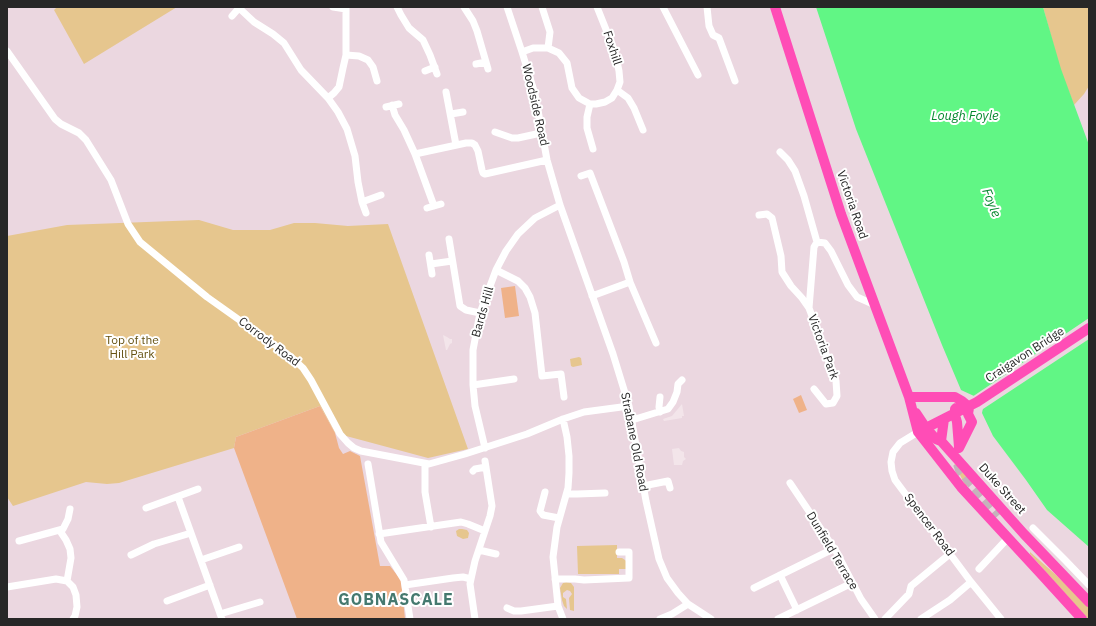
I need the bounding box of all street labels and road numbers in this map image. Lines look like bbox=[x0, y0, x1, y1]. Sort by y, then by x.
street label: Foxhill bbox=[600, 29, 624, 67]
street label: Woodside Road bbox=[519, 63, 551, 147]
street label: Victoria Road bbox=[834, 169, 870, 241]
street label: Bards Hill bbox=[469, 285, 497, 339]
street label: Victoria Park bbox=[805, 313, 841, 381]
street label: Corrody Road bbox=[236, 314, 302, 370]
street label: Craigavon Bridge bbox=[983, 324, 1067, 386]
street label: Strabane Old Road bbox=[617, 391, 651, 493]
street label: Duke Street bbox=[975, 461, 1029, 517]
street label: Spencer Road bbox=[901, 491, 957, 559]
street label: Dunfield Terrace bbox=[803, 509, 861, 593]

